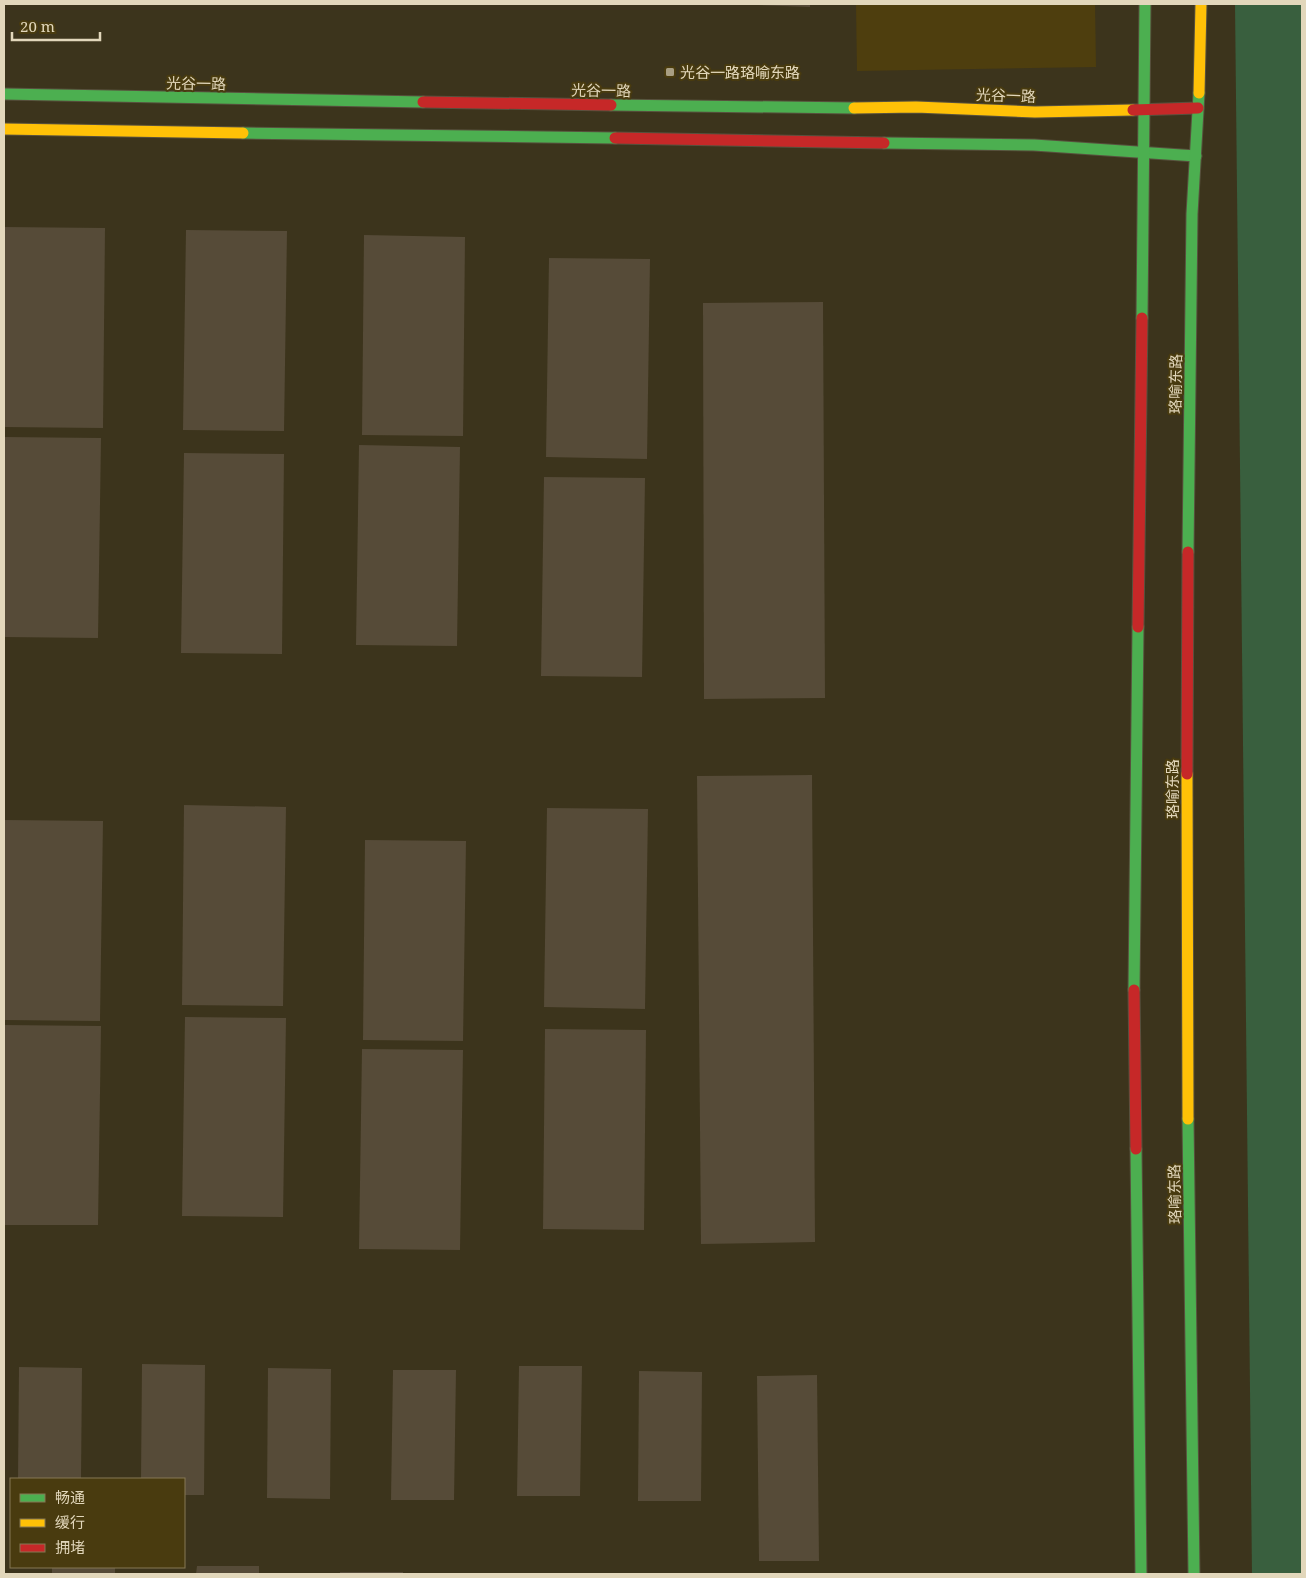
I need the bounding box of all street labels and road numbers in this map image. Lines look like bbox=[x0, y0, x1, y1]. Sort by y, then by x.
street label: 光谷一路 bbox=[166, 72, 226, 94]
street label: 光谷一路 bbox=[571, 79, 631, 101]
street label: 光谷一路 bbox=[976, 84, 1036, 106]
street label: 珞喻东路 bbox=[1164, 354, 1186, 414]
street label: 珞喻东路 bbox=[1162, 759, 1182, 819]
street label: 珞喻东路 bbox=[1163, 1164, 1185, 1224]

